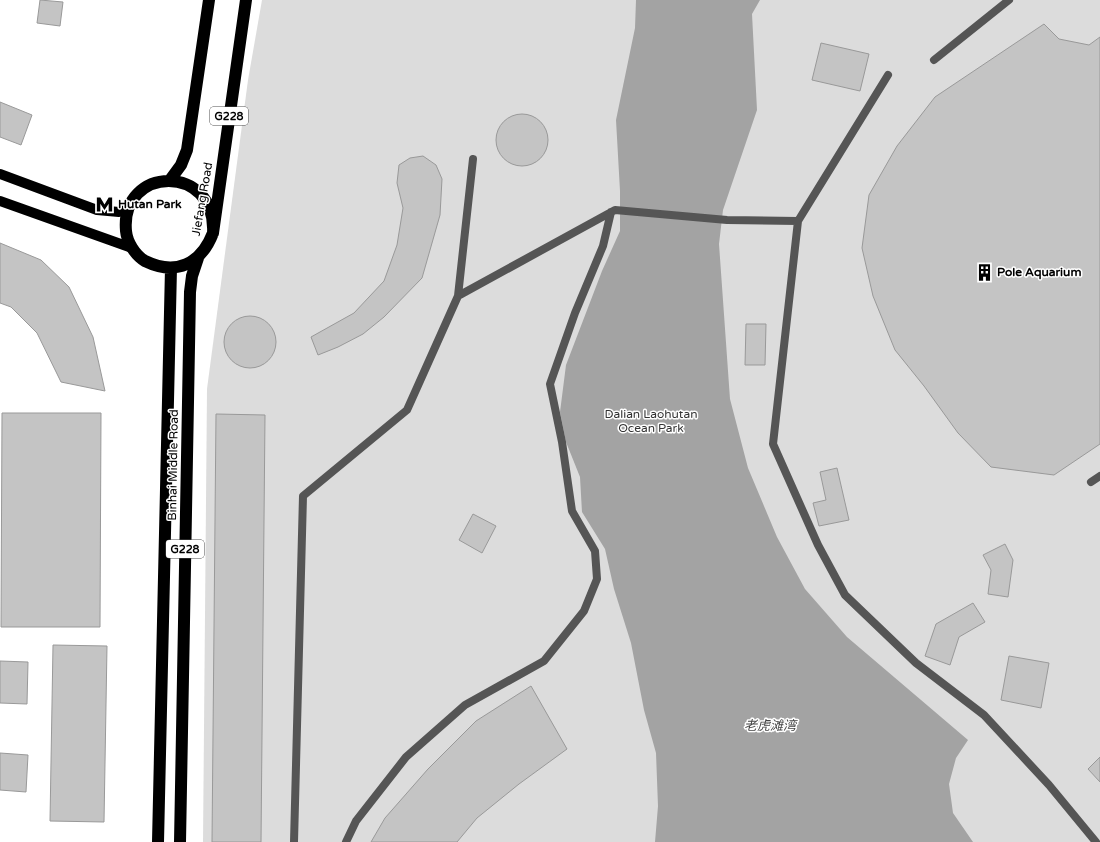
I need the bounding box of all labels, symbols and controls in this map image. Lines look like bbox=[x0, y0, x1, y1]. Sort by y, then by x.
road number: G228 bbox=[210, 107, 248, 125]
street label: Jiefang Road bbox=[189, 161, 215, 237]
metro station icon: Hutan Park bbox=[95, 194, 115, 214]
place label: Hutan Park bbox=[118, 197, 182, 211]
building icon: Pole Aquarium bbox=[974, 262, 994, 282]
place label: Pole Aquarium bbox=[997, 265, 1081, 280]
park label: Dalian Laohutan Ocean Park bbox=[605, 407, 697, 435]
street label: Binhai Middle Road bbox=[165, 409, 181, 521]
road number: G228 bbox=[166, 540, 204, 558]
water label: 老虎滩湾 bbox=[744, 718, 798, 734]

